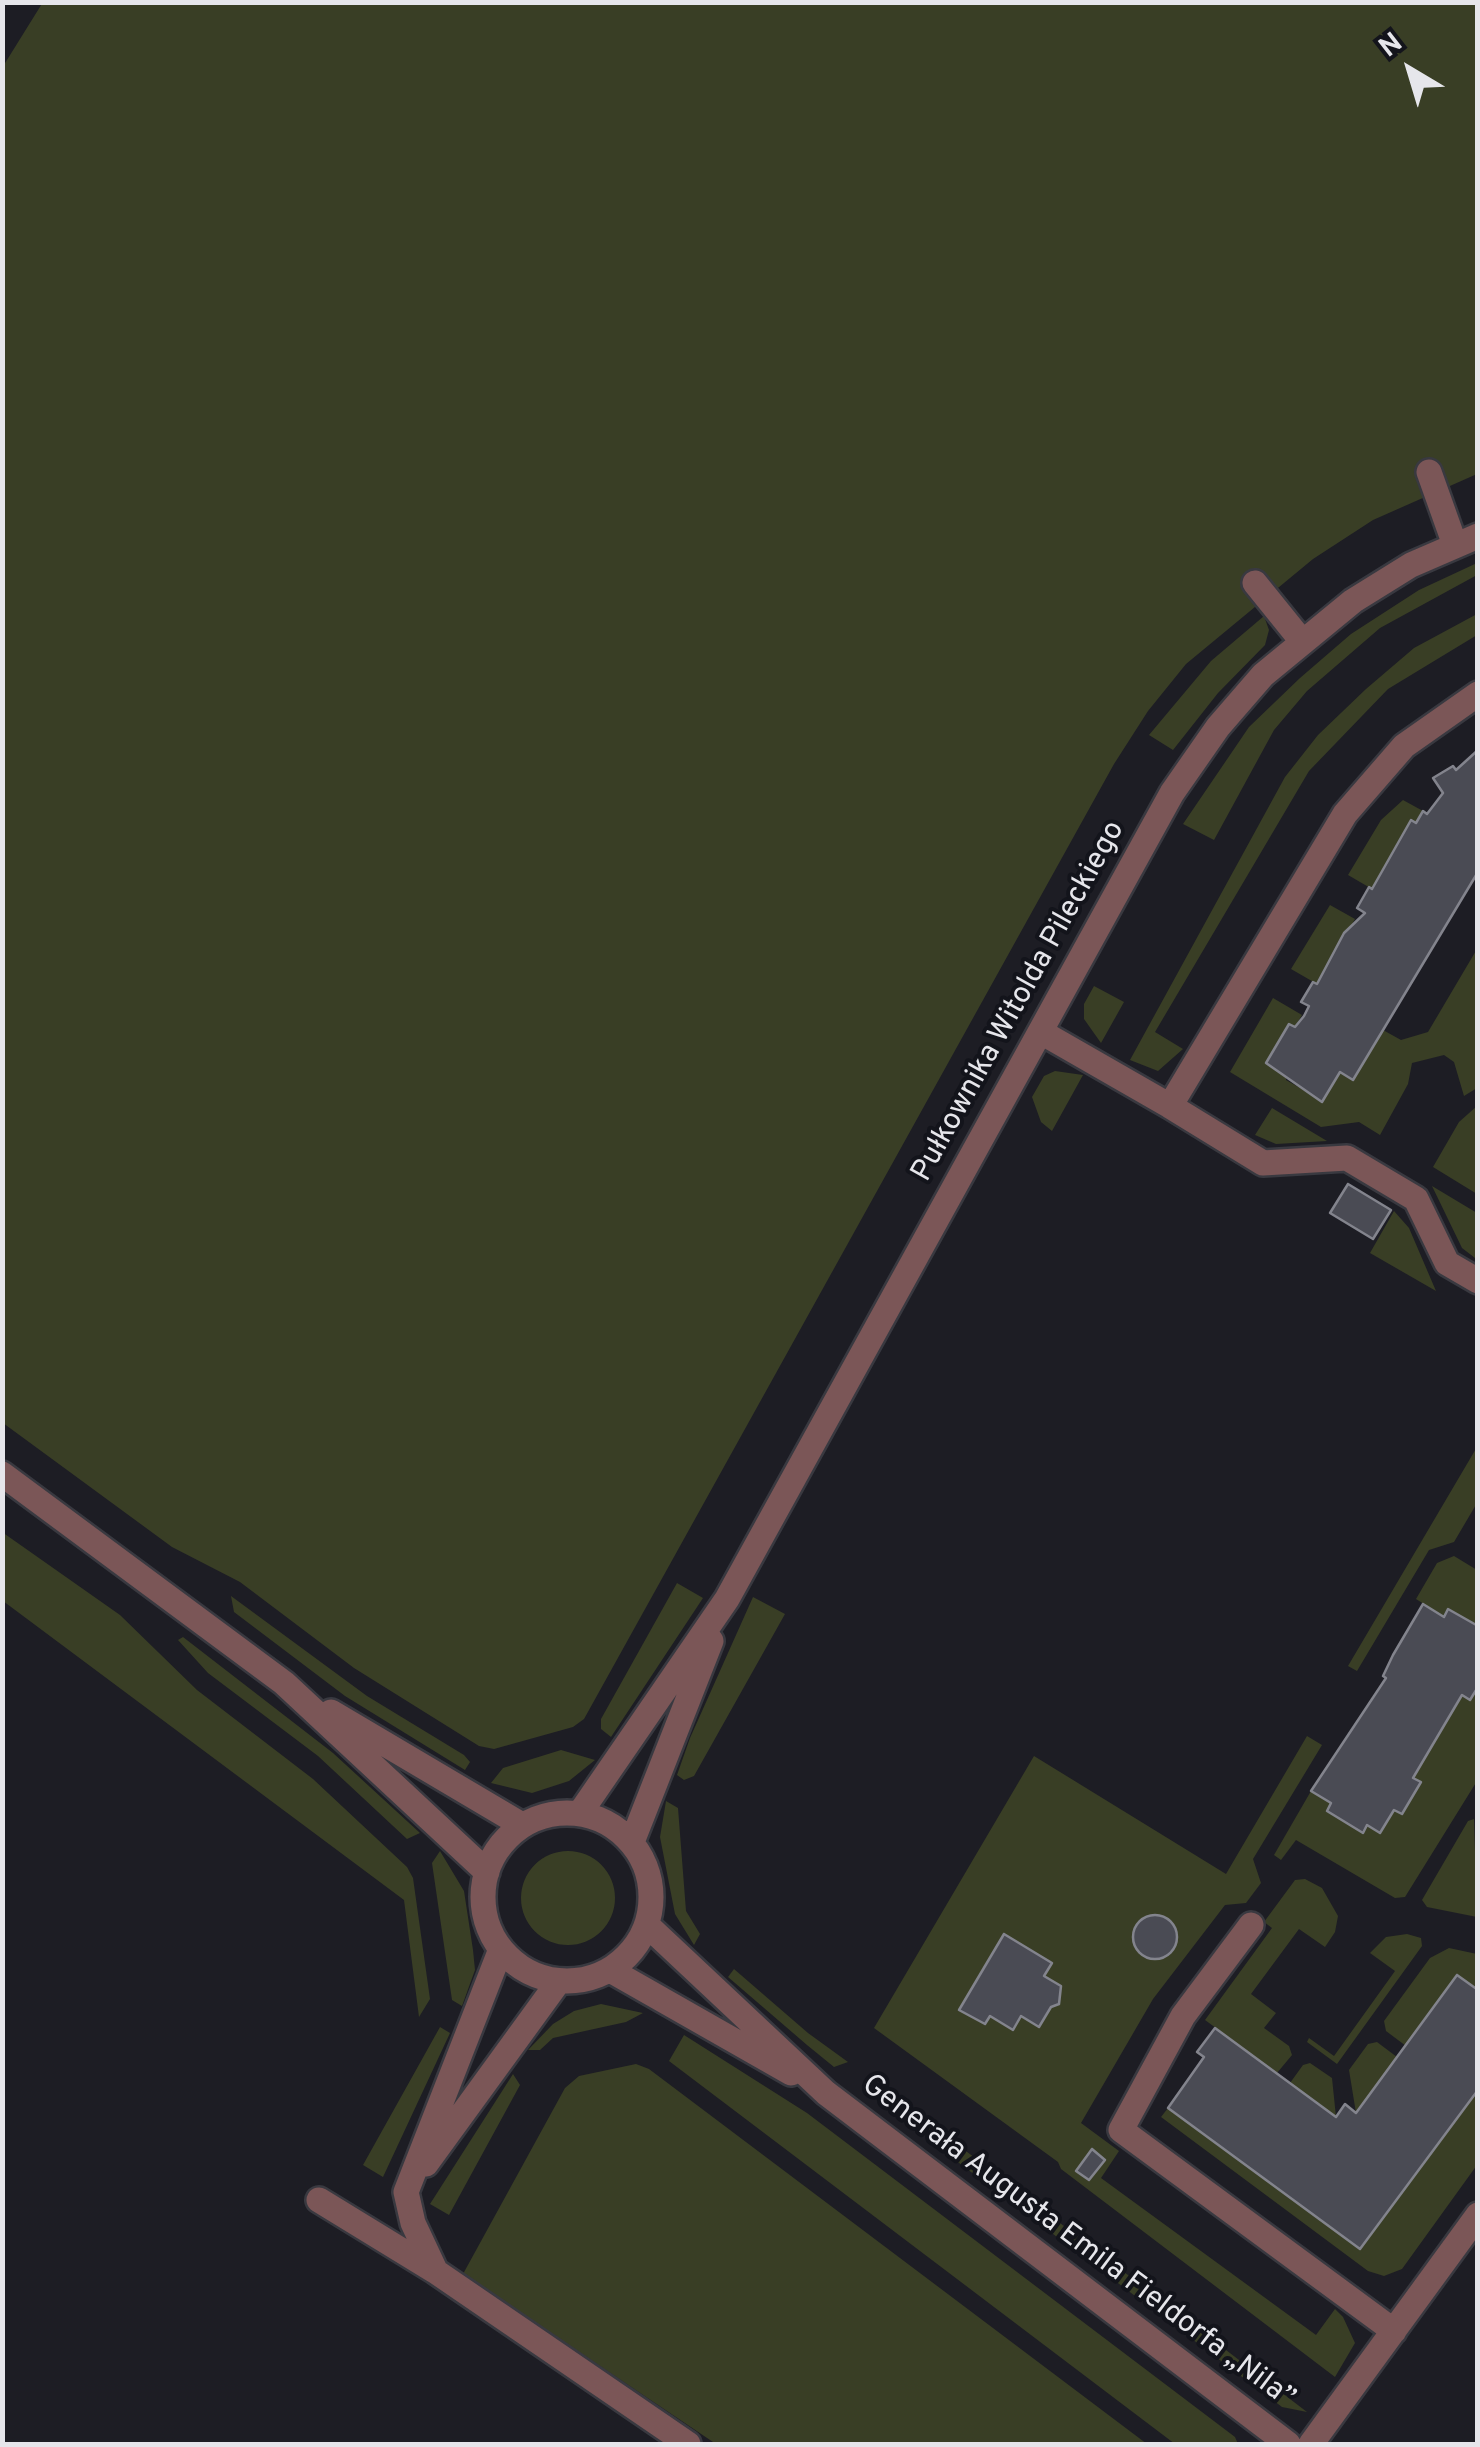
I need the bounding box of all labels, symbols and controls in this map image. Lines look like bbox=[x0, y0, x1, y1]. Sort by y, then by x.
north arrow bbox=[1360, 20, 1460, 120]
text: N bbox=[1373, 26, 1411, 67]
street label: Pułkownika Witolda Pileckiego bbox=[906, 815, 1134, 1189]
street label: Generała Augusta Emila Fieldorfa „Nila” bbox=[853, 2068, 1301, 2418]

